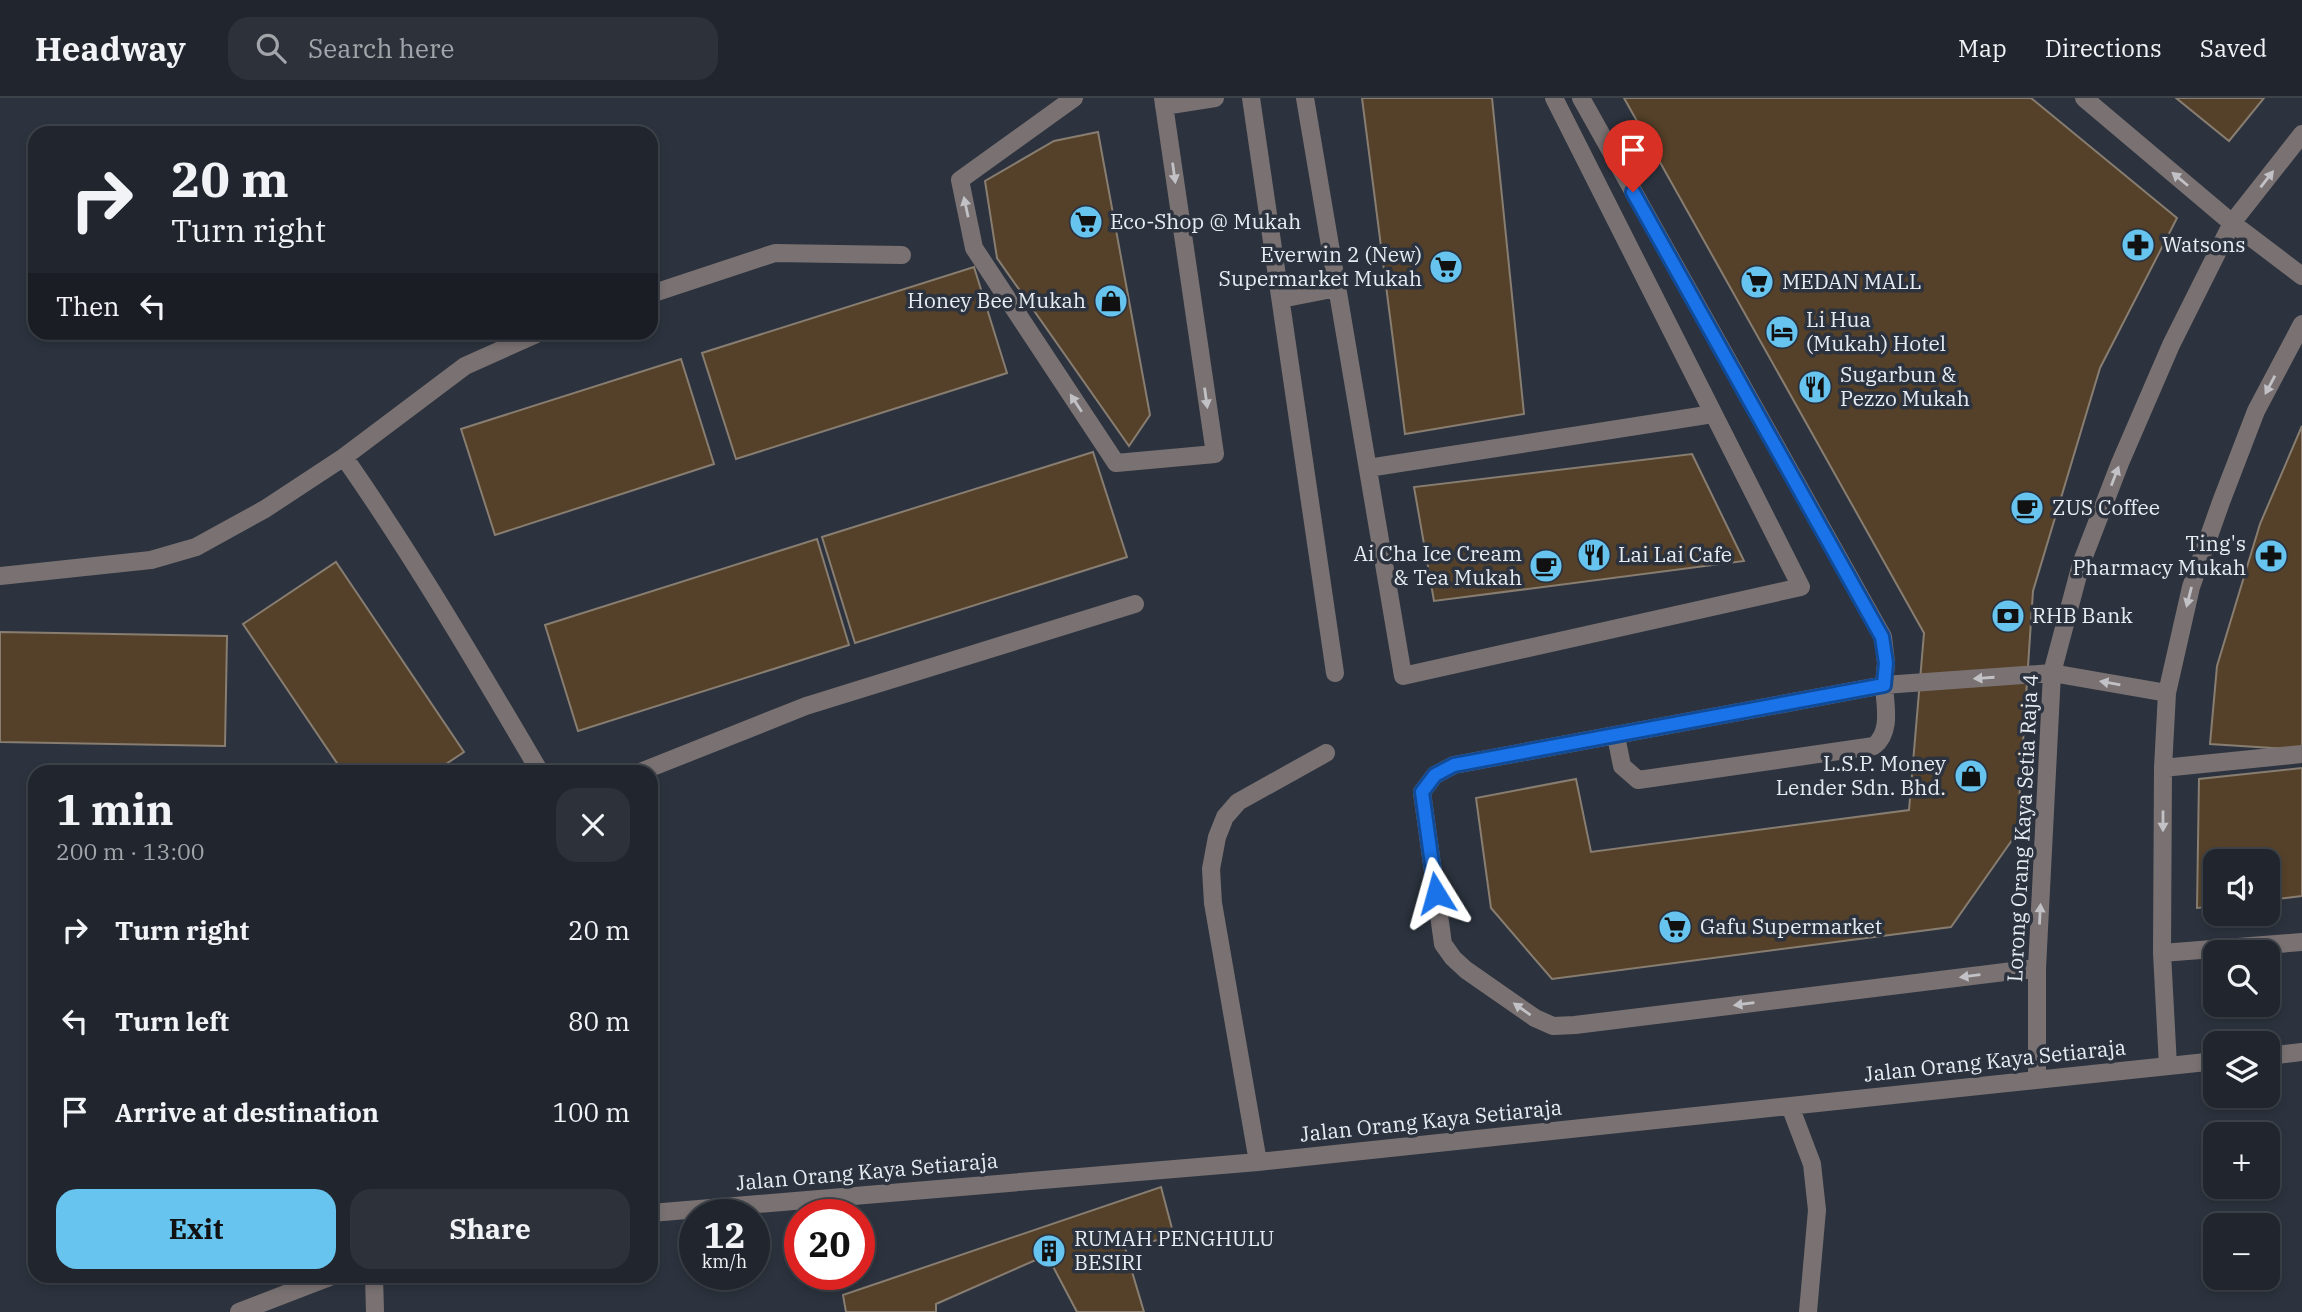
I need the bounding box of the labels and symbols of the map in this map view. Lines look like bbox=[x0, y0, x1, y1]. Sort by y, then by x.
pin bbox=[1603, 120, 1663, 192]
one-way arrow bbox=[1168, 162, 1179, 184]
one-way arrow bbox=[2259, 170, 2274, 187]
one-way arrow bbox=[2171, 172, 2188, 187]
one-way arrow bbox=[960, 196, 971, 218]
supermarket icon: Eco-Shop @ Mukah bbox=[1067, 203, 1105, 241]
place label: Eco-Shop @ Mukah bbox=[1110, 207, 1301, 235]
pharmacy icon: Watsons bbox=[2119, 226, 2157, 264]
place label: Watsons bbox=[2162, 230, 2246, 258]
place label: Everwin 2 (New) Supermarket Mukah bbox=[1219, 240, 1422, 292]
supermarket icon: Everwin 2 (New) Supermarket Mukah bbox=[1427, 248, 1465, 286]
supermarket icon: MEDAN MALL bbox=[1738, 263, 1776, 301]
place label: MEDAN MALL bbox=[1782, 267, 1921, 295]
shop icon: Honey Bee Mukah bbox=[1092, 282, 1130, 320]
place label: Honey Bee Mukah bbox=[907, 286, 1086, 314]
place label: Li Hua (Mukah) Hotel bbox=[1806, 305, 1946, 357]
hotel icon: Li Hua (Mukah) Hotel bbox=[1763, 313, 1801, 351]
place label: Sugarbun & Pezzo Mukah bbox=[1840, 360, 1970, 412]
restaurant icon: Sugarbun & Pezzo Mukah bbox=[1796, 368, 1834, 406]
one-way arrow bbox=[2265, 375, 2277, 395]
one-way arrow bbox=[1201, 387, 1212, 409]
one-way arrow bbox=[1070, 394, 1083, 413]
one-way arrow bbox=[2109, 465, 2120, 486]
cafe icon: ZUS Coffee bbox=[2008, 489, 2046, 527]
place label: ZUS Coffee bbox=[2052, 493, 2160, 521]
place label: Ting's Pharmacy Mukah bbox=[2072, 529, 2246, 581]
restaurant icon: Lai Lai Cafe bbox=[1575, 536, 1613, 574]
pharmacy icon: Ting's Pharmacy Mukah bbox=[2252, 537, 2290, 575]
place label: Ai Cha Ice Cream & Tea Mukah bbox=[1353, 539, 1522, 591]
place label: Lai Lai Cafe bbox=[1618, 540, 1732, 568]
cafe icon: Ai Cha Ice Cream & Tea Mukah bbox=[1527, 547, 1565, 585]
one-way arrow bbox=[2183, 586, 2194, 608]
bank icon: RHB Bank bbox=[1989, 597, 2027, 635]
place label: RHB Bank bbox=[2032, 601, 2134, 629]
one-way arrow bbox=[1973, 672, 1995, 683]
street label: Lorong Orang Kaya Setia Raja 4 bbox=[2000, 673, 2044, 983]
one-way arrow bbox=[2098, 677, 2120, 688]
place label: L.S.P. Money Lender Sdn. Bhd. bbox=[1776, 749, 1947, 801]
shop icon: L.S.P. Money Lender Sdn. Bhd. bbox=[1952, 757, 1990, 795]
one-way arrow bbox=[2157, 811, 2169, 833]
position arrow bbox=[1399, 856, 1473, 930]
one-way arrow bbox=[2035, 903, 2046, 925]
supermarket icon: Gafu Supermarket bbox=[1656, 908, 1694, 946]
place label: Gafu Supermarket bbox=[1700, 912, 1882, 940]
one-way arrow bbox=[1958, 971, 1980, 982]
one-way arrow bbox=[1733, 999, 1755, 1010]
one-way arrow bbox=[1513, 1002, 1531, 1016]
street label: Jalan Orang Kaya Setiaraja bbox=[1862, 1032, 2127, 1088]
street label: Jalan Orang Kaya Setiaraja bbox=[1298, 1092, 1563, 1148]
street label: Jalan Orang Kaya Setiaraja bbox=[735, 1146, 999, 1196]
speed limit sign: 20 bbox=[784, 1199, 875, 1290]
place label: RUMAH PENGHULU BESIRI bbox=[1074, 1224, 1275, 1276]
building icon: RUMAH PENGHULU BESIRI bbox=[1030, 1232, 1068, 1270]

